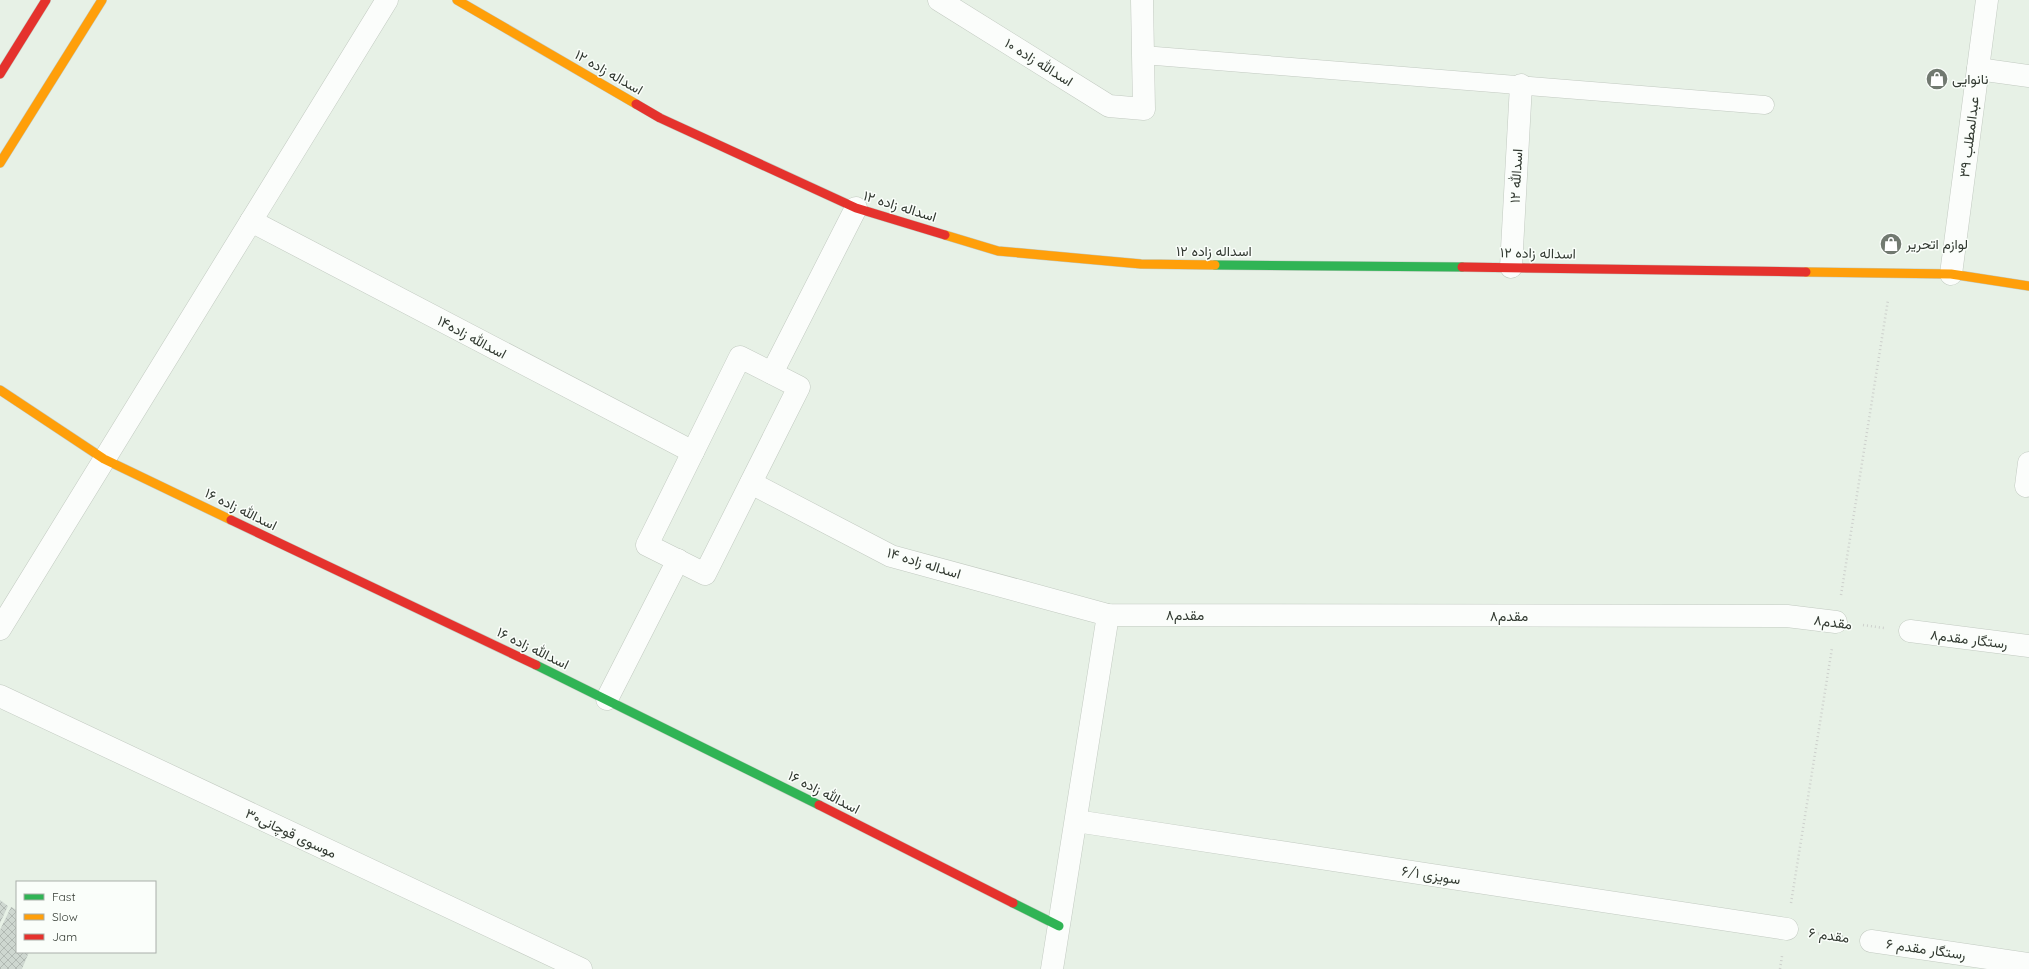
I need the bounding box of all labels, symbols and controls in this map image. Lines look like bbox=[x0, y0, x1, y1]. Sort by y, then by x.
street label: اسدالله زاده ۱۰ bbox=[1001, 34, 1077, 90]
street label: اسداله زاده ۱۲ bbox=[572, 45, 646, 99]
shop icon: نانوایی bbox=[1924, 66, 1950, 92]
place label: نانوایی bbox=[1952, 70, 1988, 88]
street label: عبدالمطلب ۳۹ bbox=[1955, 95, 1983, 179]
street label: اسدالله ۱۲ bbox=[1506, 148, 1526, 204]
street label: اسداله زاده ۱۲ bbox=[861, 186, 939, 226]
shop icon: لوازم اتحریر bbox=[1878, 231, 1904, 257]
place label: لوازم اتحریر bbox=[1905, 235, 1968, 253]
street label: اسداله زاده ۱۲ bbox=[1176, 242, 1252, 260]
street label: اسداله زاده ۱۲ bbox=[1500, 243, 1576, 263]
street label: اسدالله زاده۱۴ bbox=[434, 311, 510, 363]
street label: اسدالله زاده ۱۶ bbox=[202, 484, 280, 534]
street label: اسداله زاده ۱۴ bbox=[885, 543, 963, 583]
street label: مقدم۸ bbox=[1166, 606, 1204, 624]
street label: مقدم۸ bbox=[1490, 607, 1528, 625]
street label: مقدم۸ bbox=[1813, 611, 1853, 633]
street label: اسدالله زاده ۱۶ bbox=[494, 623, 572, 673]
street label: رستگار مقدم۸ bbox=[1929, 625, 2009, 653]
street label: اسدالله زاده ۱۶ bbox=[785, 766, 863, 818]
street label: موسوی قوچانی۳۰ bbox=[242, 804, 339, 863]
street label: سویزی ۶/۱ bbox=[1400, 861, 1462, 889]
legend bbox=[16, 881, 156, 953]
text: Fast bbox=[52, 889, 76, 904]
text: Slow bbox=[52, 909, 78, 924]
street label: مقدم ۶ bbox=[1808, 923, 1850, 947]
text: Jam bbox=[52, 929, 77, 944]
street label: رستگار مقدم ۶ bbox=[1885, 934, 1967, 964]

